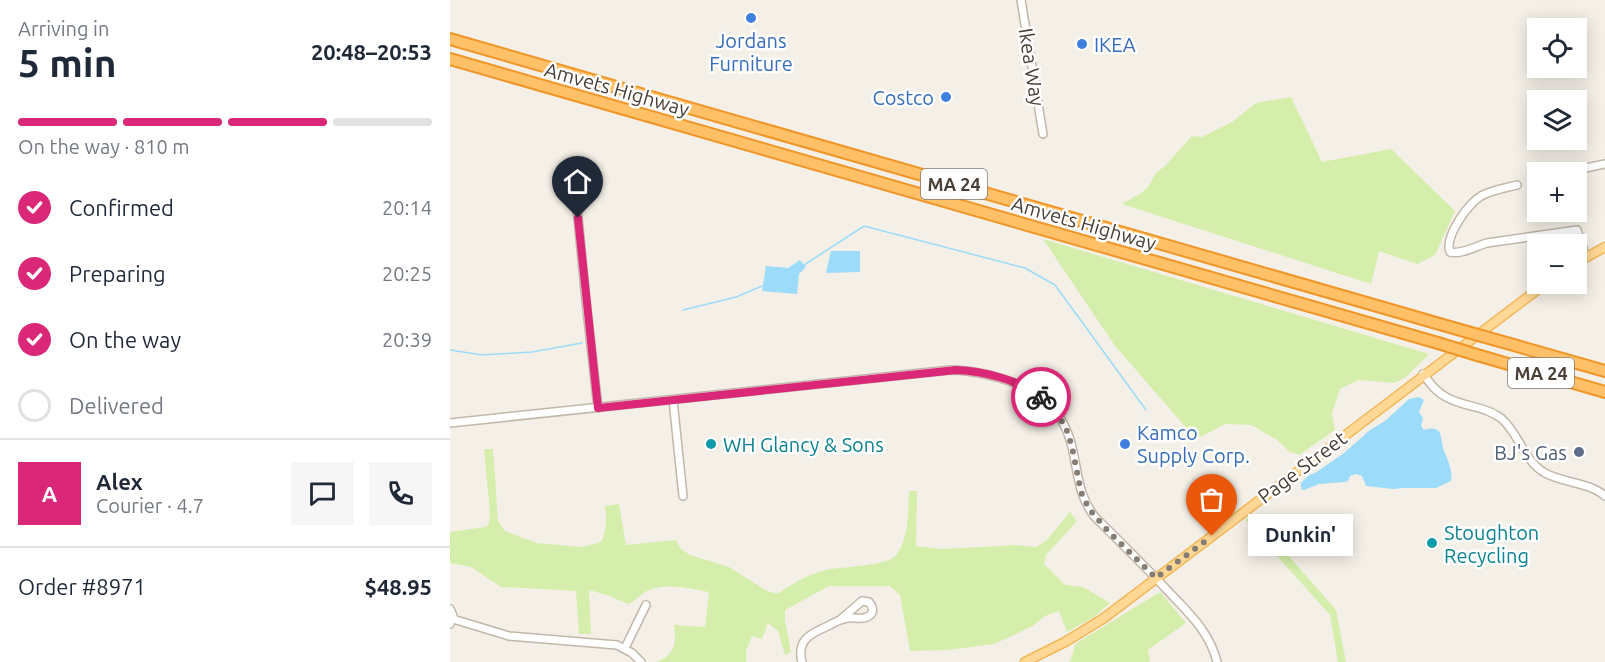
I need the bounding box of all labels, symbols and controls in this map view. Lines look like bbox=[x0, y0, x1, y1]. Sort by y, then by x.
marker: Jordans Furniture bbox=[744, 11, 758, 25]
text: Arriving in bbox=[18, 17, 109, 40]
map controls bbox=[1527, 18, 1587, 294]
button: locate bbox=[1527, 18, 1587, 78]
street label: Ikea Way bbox=[1014, 26, 1050, 108]
place label: Jordans Furniture bbox=[709, 29, 793, 75]
place label: IKEA bbox=[1094, 33, 1136, 56]
marker: IKEA bbox=[1075, 37, 1089, 51]
text: 20:48–20:53 bbox=[311, 39, 432, 64]
text: 5 min bbox=[18, 41, 117, 84]
street label: Amvets Highway bbox=[542, 57, 692, 121]
place label: Costco bbox=[873, 86, 934, 109]
marker: Costco bbox=[939, 90, 953, 104]
button: layers bbox=[1527, 90, 1587, 150]
text: On the way · 810 m bbox=[18, 135, 190, 158]
pin bbox=[552, 156, 603, 218]
button: + bbox=[1527, 162, 1587, 222]
icon: home bbox=[561, 165, 594, 198]
road number: MA 24 bbox=[921, 169, 987, 199]
icon: check bbox=[18, 191, 51, 224]
street label: Amvets Highway bbox=[1009, 191, 1159, 255]
text: Confirmed bbox=[69, 195, 174, 220]
text: 20:14 bbox=[382, 196, 432, 219]
button: − bbox=[1527, 234, 1587, 294]
icon: check bbox=[18, 257, 51, 290]
text: Preparing bbox=[69, 261, 166, 286]
text: 20:25 bbox=[382, 262, 432, 285]
icon: check bbox=[18, 323, 51, 356]
text: On the way bbox=[69, 327, 181, 352]
text: 20:39 bbox=[382, 328, 432, 351]
road number: MA 24 bbox=[1508, 358, 1574, 388]
courier bbox=[1011, 367, 1071, 427]
icon: bike bbox=[1025, 381, 1058, 414]
text: Delivered bbox=[69, 393, 164, 418]
place label: Kamco Supply Corp. bbox=[1137, 421, 1250, 467]
street label: Page Street bbox=[1253, 426, 1351, 508]
place label: WH Glancy & Sons bbox=[723, 433, 884, 456]
marker: WH Glancy & Sons bbox=[704, 437, 718, 451]
marker: Kamco Supply Corp. bbox=[1118, 437, 1132, 451]
place label: BJ's Gas bbox=[1494, 441, 1567, 464]
marker: BJ's Gas bbox=[1572, 445, 1586, 459]
button: chat bbox=[291, 462, 354, 525]
button: phone bbox=[369, 462, 432, 525]
text: Alex bbox=[96, 469, 143, 494]
pin bbox=[1186, 474, 1237, 536]
text: A bbox=[42, 481, 57, 506]
icon: bag bbox=[1195, 483, 1228, 516]
text: Courier · 4.7 bbox=[96, 494, 204, 517]
callout: Dunkin' bbox=[1248, 515, 1353, 557]
place label: Stoughton Recycling bbox=[1444, 521, 1539, 567]
text: Dunkin' bbox=[1265, 523, 1336, 546]
marker: Stoughton Recycling bbox=[1425, 536, 1439, 550]
text: Order #8971 bbox=[18, 574, 146, 599]
text: $48.95 bbox=[365, 574, 432, 599]

